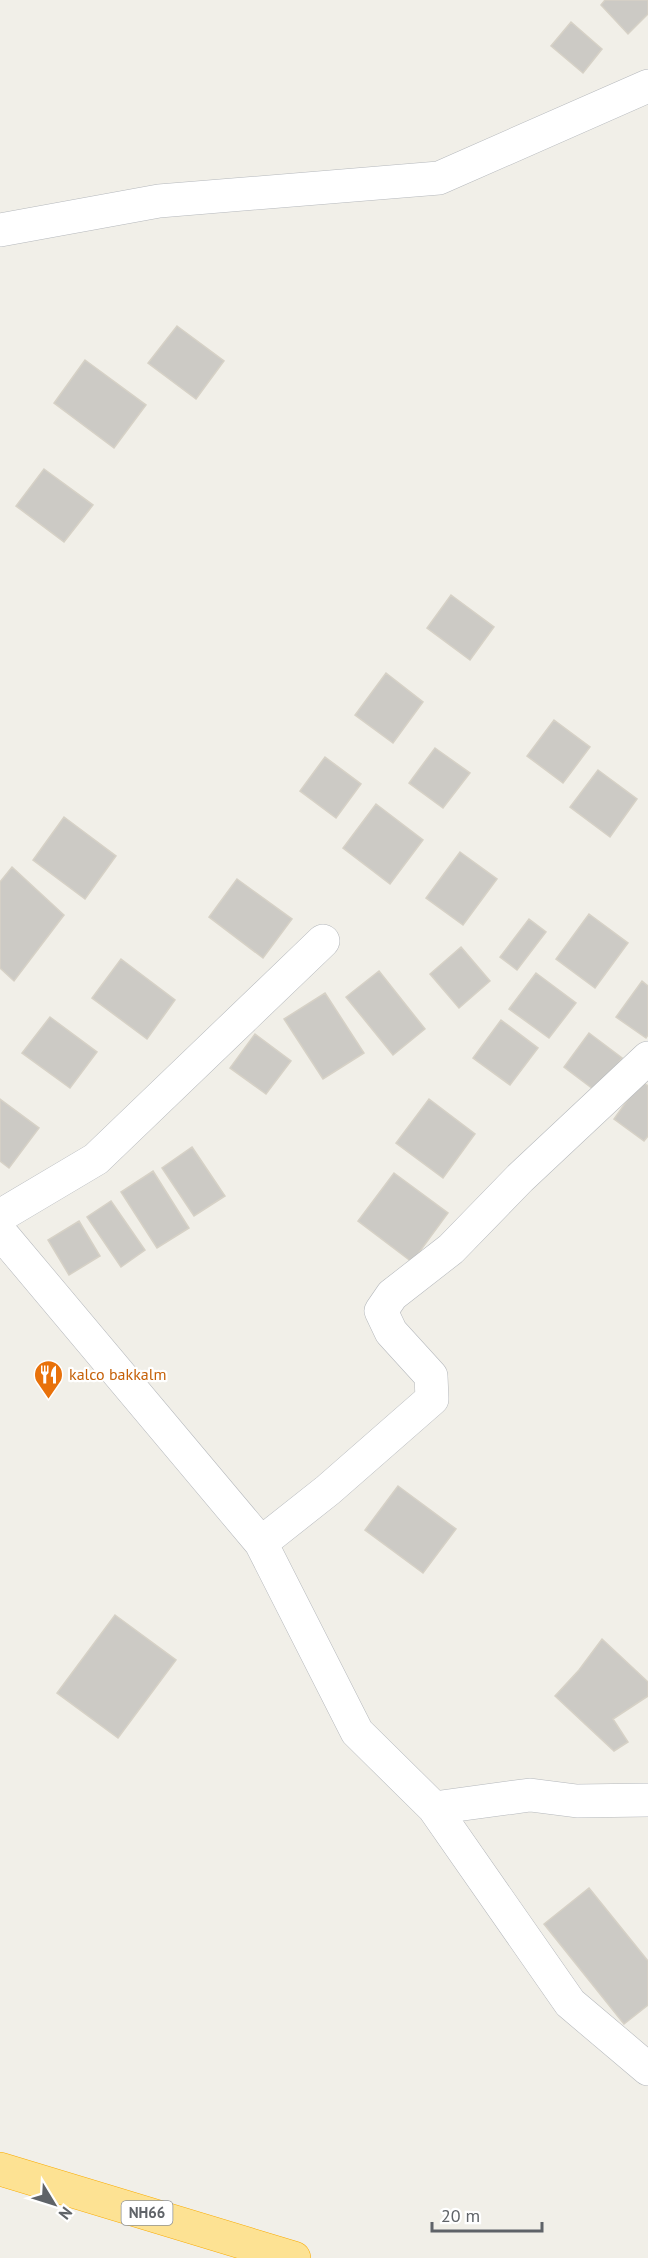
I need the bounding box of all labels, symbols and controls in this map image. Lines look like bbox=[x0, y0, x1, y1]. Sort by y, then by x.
restaurant icon: kalco bakkalm bbox=[32, 1358, 64, 1400]
place label: kalco bakkalm bbox=[69, 1364, 166, 1384]
north arrow bbox=[24, 2174, 84, 2234]
scale bar bbox=[432, 2195, 542, 2233]
road number: NH66 bbox=[122, 2201, 172, 2225]
text: N bbox=[55, 2203, 77, 2224]
text: 20 m bbox=[441, 2204, 480, 2227]

